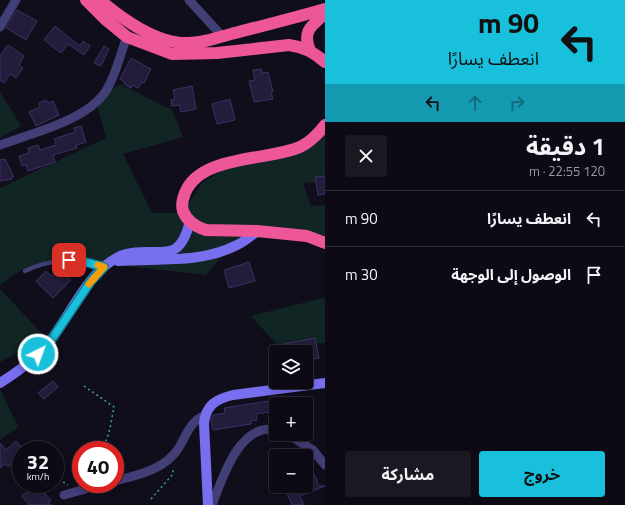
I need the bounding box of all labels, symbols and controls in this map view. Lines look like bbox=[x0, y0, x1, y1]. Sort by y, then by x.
text: 90 m bbox=[478, 1, 539, 44]
icon: left bbox=[553, 16, 605, 68]
text: انعطف يسارًا bbox=[448, 45, 539, 72]
icon: left bbox=[422, 92, 444, 114]
icon: ahead bbox=[464, 92, 486, 114]
icon: right bbox=[506, 92, 528, 114]
text: 1 دقيقة bbox=[526, 128, 605, 164]
button: close bbox=[345, 135, 387, 177]
text: 120 m · 22:55 bbox=[529, 161, 605, 181]
text: 90 m bbox=[345, 207, 378, 230]
text: انعطف يسارًا bbox=[487, 207, 571, 230]
icon: left bbox=[583, 208, 605, 230]
pin bbox=[52, 243, 86, 277]
icon: arrive bbox=[58, 249, 80, 271]
text: 30 m bbox=[345, 263, 378, 286]
text: الوصول إلى الوجهة bbox=[451, 263, 571, 286]
icon: arrive bbox=[583, 264, 605, 286]
position arrow bbox=[17, 333, 59, 375]
map controls bbox=[269, 345, 313, 493]
button: layers bbox=[269, 345, 313, 389]
button: + bbox=[269, 397, 313, 441]
speed limit sign: 40 bbox=[72, 441, 124, 493]
text: 32 bbox=[27, 446, 49, 477]
button: − bbox=[269, 449, 313, 493]
button: مشاركة bbox=[345, 451, 471, 497]
button: خروج bbox=[479, 451, 605, 497]
text: km/h bbox=[27, 469, 49, 484]

